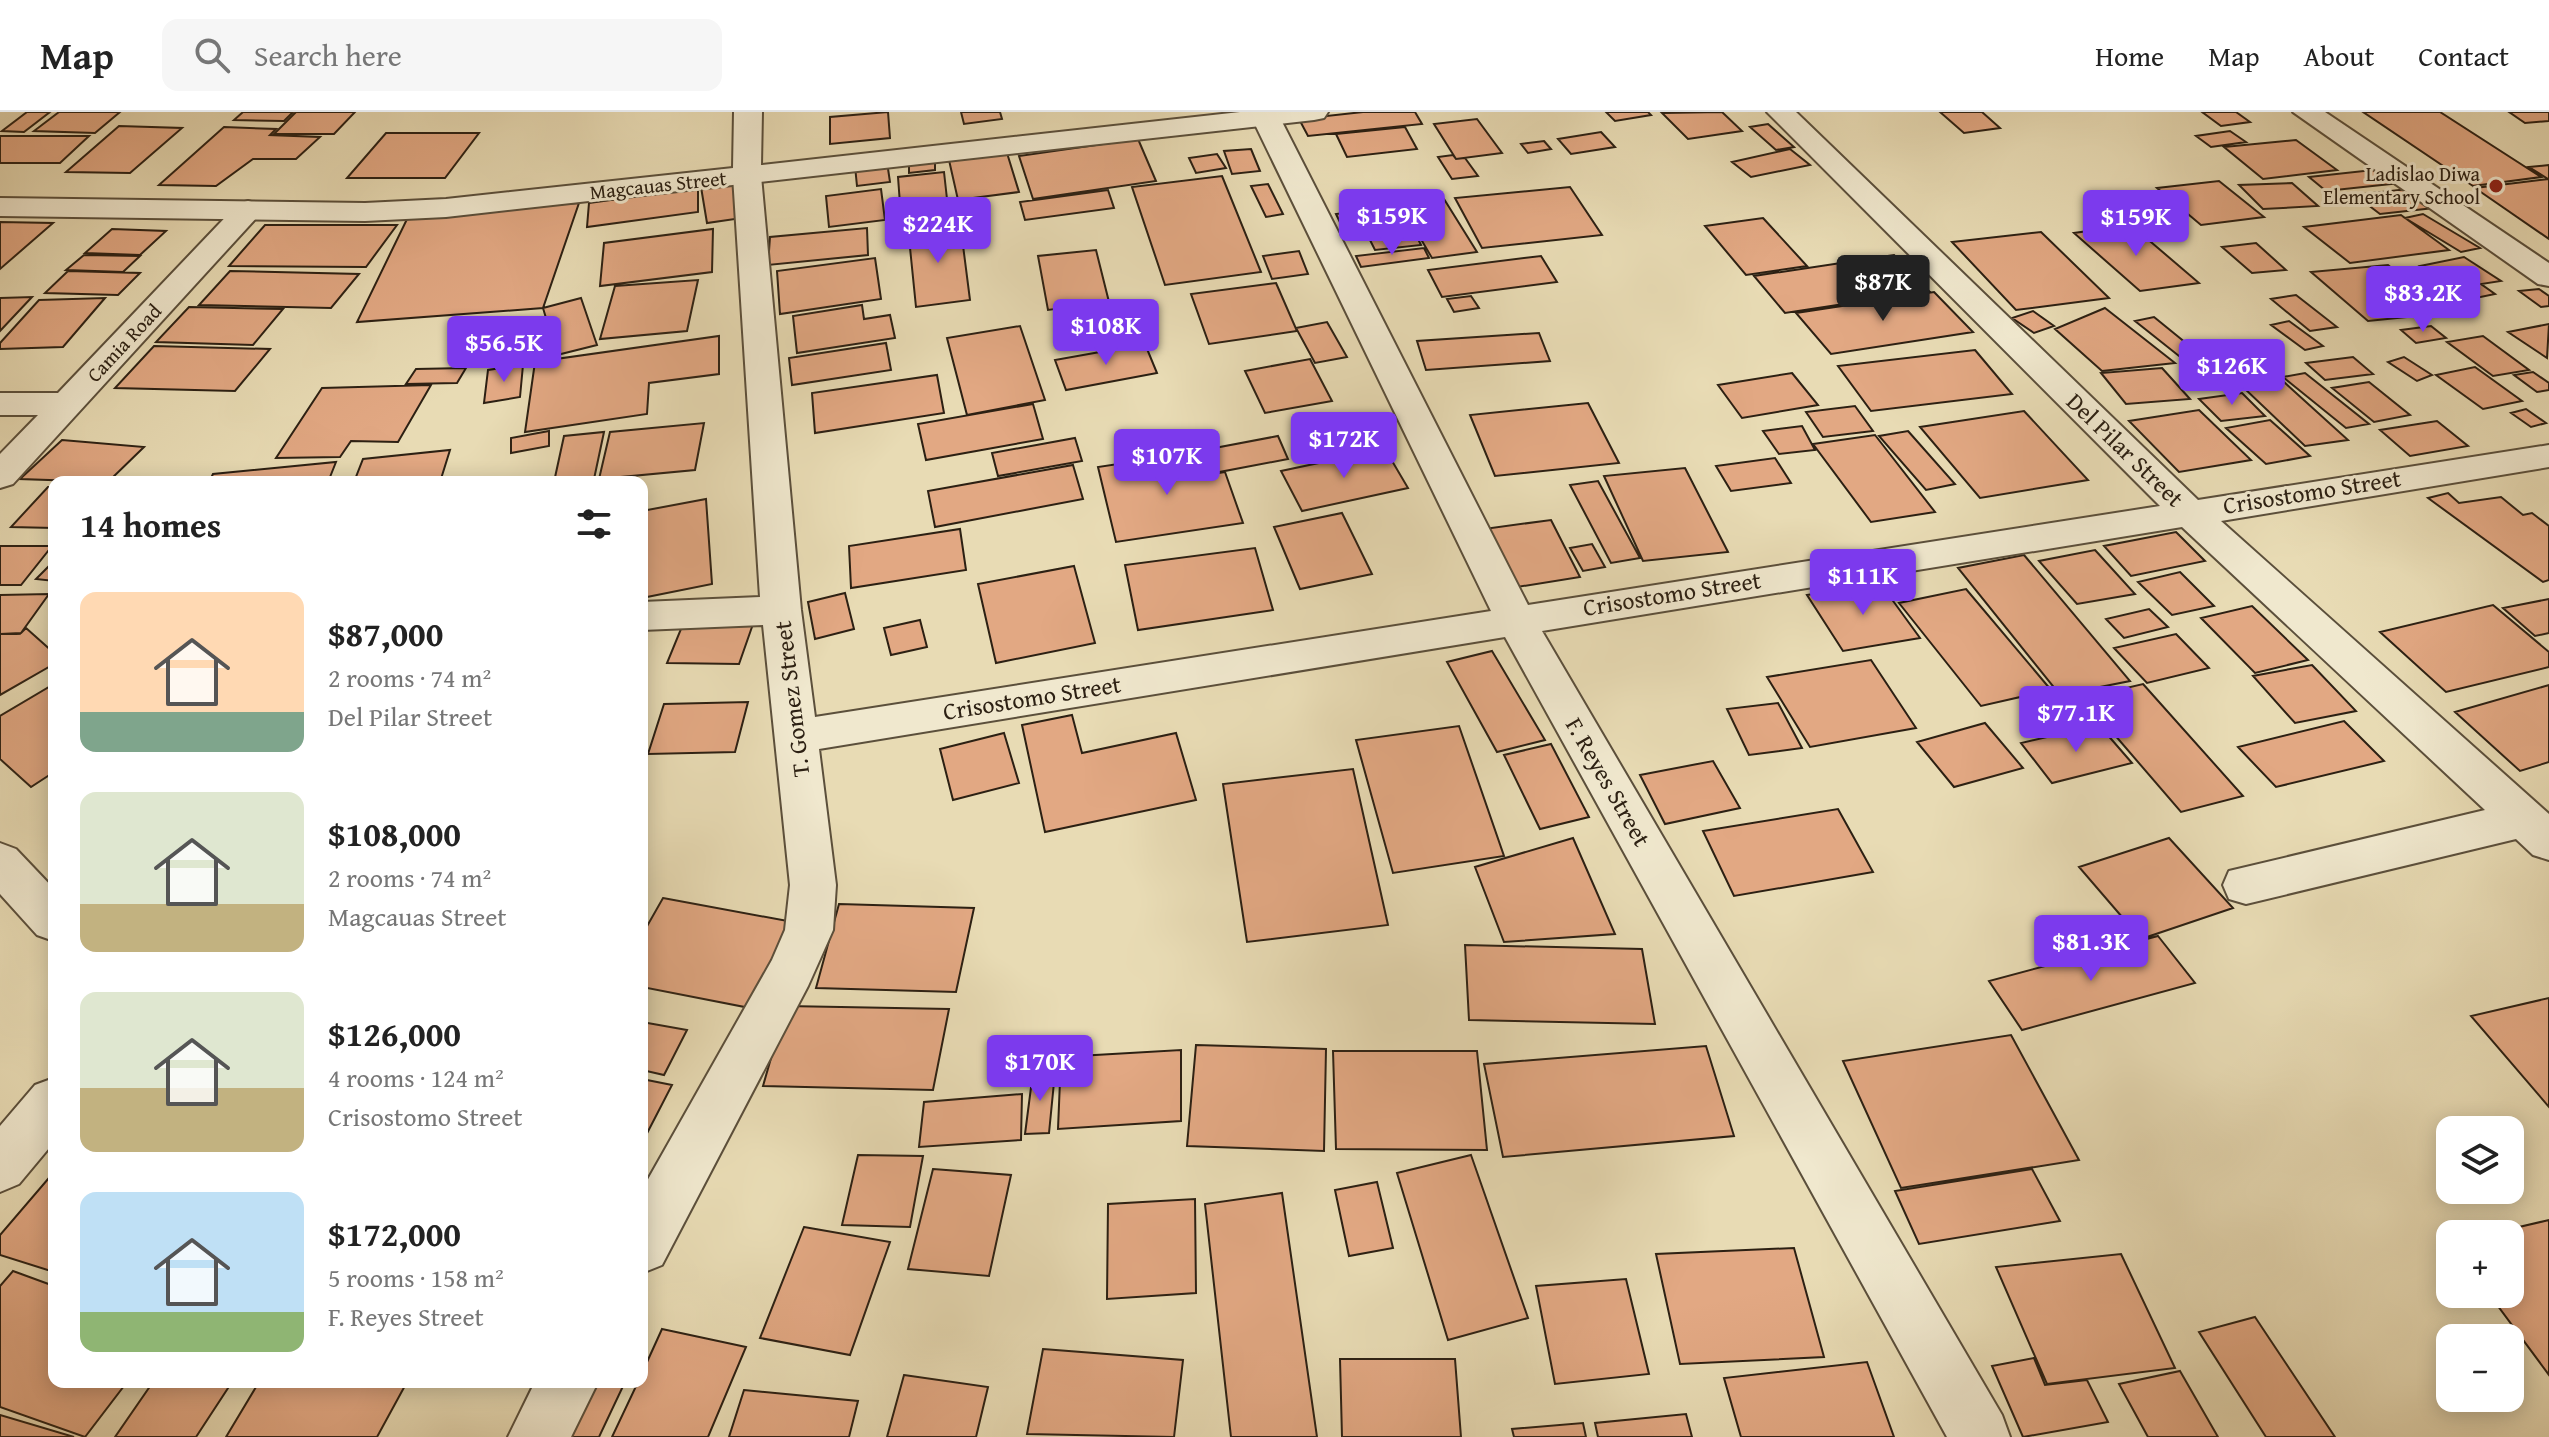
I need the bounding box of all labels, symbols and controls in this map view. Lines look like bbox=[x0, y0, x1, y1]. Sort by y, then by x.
search box bbox=[162, 19, 722, 91]
text: Map bbox=[40, 27, 114, 83]
icon: search bbox=[190, 33, 234, 77]
text: Search here bbox=[254, 33, 402, 77]
text: Home bbox=[2095, 35, 2164, 76]
text: Map bbox=[2208, 35, 2260, 76]
text: About bbox=[2304, 35, 2374, 76]
text: Contact bbox=[2418, 35, 2509, 76]
place label: Ladislao Diwa Elementary School bbox=[2323, 159, 2481, 211]
street label: Magcauas Street bbox=[588, 163, 728, 206]
marker: Ladislao Diwa Elementary School bbox=[2487, 177, 2505, 195]
pin: $159K bbox=[1336, 189, 1448, 257]
pin: $159K bbox=[2080, 190, 2192, 258]
text: $159K bbox=[1357, 195, 1427, 234]
text: $159K bbox=[2101, 196, 2171, 235]
pin: $224K bbox=[882, 197, 994, 265]
text: $224K bbox=[903, 203, 973, 242]
pin: $87K bbox=[1836, 255, 1930, 323]
text: $87K bbox=[1855, 261, 1911, 300]
pin: $83.2K bbox=[2358, 266, 2488, 334]
text: $83.2K bbox=[2384, 272, 2462, 311]
street label: Camia Road bbox=[80, 297, 168, 388]
pin: $108K bbox=[1050, 299, 1162, 367]
text: $108K bbox=[1071, 305, 1141, 344]
pin: $56.5K bbox=[439, 316, 569, 384]
text: $56.5K bbox=[465, 322, 543, 361]
pin: $126K bbox=[2176, 339, 2288, 407]
text: $126K bbox=[2197, 345, 2267, 384]
street label: Del Pilar Street bbox=[2059, 384, 2192, 515]
pin: $172K bbox=[1288, 412, 1400, 480]
text: $172K bbox=[1309, 418, 1379, 457]
pin: $107K bbox=[1111, 429, 1223, 497]
text: $107K bbox=[1132, 435, 1202, 474]
street label: Crisostomo Street bbox=[2221, 460, 2404, 523]
text: 14 homes bbox=[80, 500, 221, 549]
icon: filters bbox=[572, 502, 616, 546]
pin: $111K bbox=[1807, 549, 1919, 617]
text: $111K bbox=[1828, 555, 1898, 594]
street label: Crisostomo Street bbox=[1581, 562, 1764, 625]
text: $87,000 bbox=[328, 609, 443, 658]
street label: T. Gomez Street bbox=[765, 619, 818, 779]
icon: home bbox=[144, 624, 240, 720]
text: 2 rooms · 74 m² bbox=[328, 658, 491, 697]
street label: Crisostomo Street bbox=[941, 666, 1124, 729]
pin: $77.1K bbox=[2011, 686, 2141, 754]
text: $77.1K bbox=[2037, 692, 2115, 731]
text: Del Pilar Street bbox=[328, 697, 492, 736]
street label: F. Reyes Street bbox=[1557, 711, 1660, 853]
text: $108,000 bbox=[328, 809, 461, 858]
icon: home bbox=[144, 824, 240, 920]
text: 2 rooms · 74 m² bbox=[328, 858, 491, 897]
text: Magcauas Street bbox=[328, 897, 507, 936]
pin: $81.3K bbox=[2026, 915, 2156, 983]
text: $81.3K bbox=[2052, 921, 2130, 960]
text: $126,000 bbox=[328, 1009, 461, 1058]
icon: home bbox=[144, 1024, 240, 1120]
pin: $170K bbox=[984, 1035, 1096, 1103]
text: $170K bbox=[1005, 1041, 1075, 1080]
text: 4 rooms · 124 m² bbox=[328, 1058, 504, 1097]
text: Crisostomo Street bbox=[328, 1097, 523, 1136]
map controls bbox=[2436, 1116, 2524, 1412]
button: layers bbox=[2436, 1116, 2524, 1204]
text: $172,000 bbox=[328, 1209, 461, 1258]
button: + bbox=[2436, 1220, 2524, 1308]
icon: home bbox=[144, 1224, 240, 1320]
text: 5 rooms · 158 m² bbox=[328, 1258, 504, 1297]
text: F. Reyes Street bbox=[328, 1297, 484, 1336]
button: − bbox=[2436, 1324, 2524, 1412]

